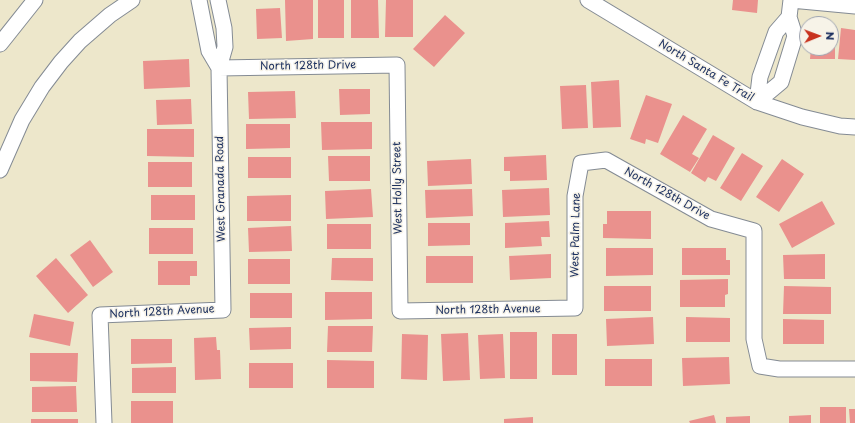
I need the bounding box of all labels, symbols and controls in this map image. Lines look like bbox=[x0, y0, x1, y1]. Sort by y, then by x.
north arrow bbox=[799, 16, 839, 56]
text: N bbox=[822, 31, 839, 40]
street label: North Santa Fe Trail bbox=[656, 37, 756, 105]
street label: North 128th Drive bbox=[260, 59, 356, 73]
street label: West Granada Road bbox=[213, 136, 229, 242]
street label: West Holly Street bbox=[391, 141, 405, 235]
street label: North 128th Drive bbox=[622, 165, 712, 223]
street label: West Palm Lane bbox=[569, 193, 583, 277]
street label: North 128th Avenue bbox=[435, 302, 541, 318]
street label: North 128th Avenue bbox=[109, 303, 215, 321]

